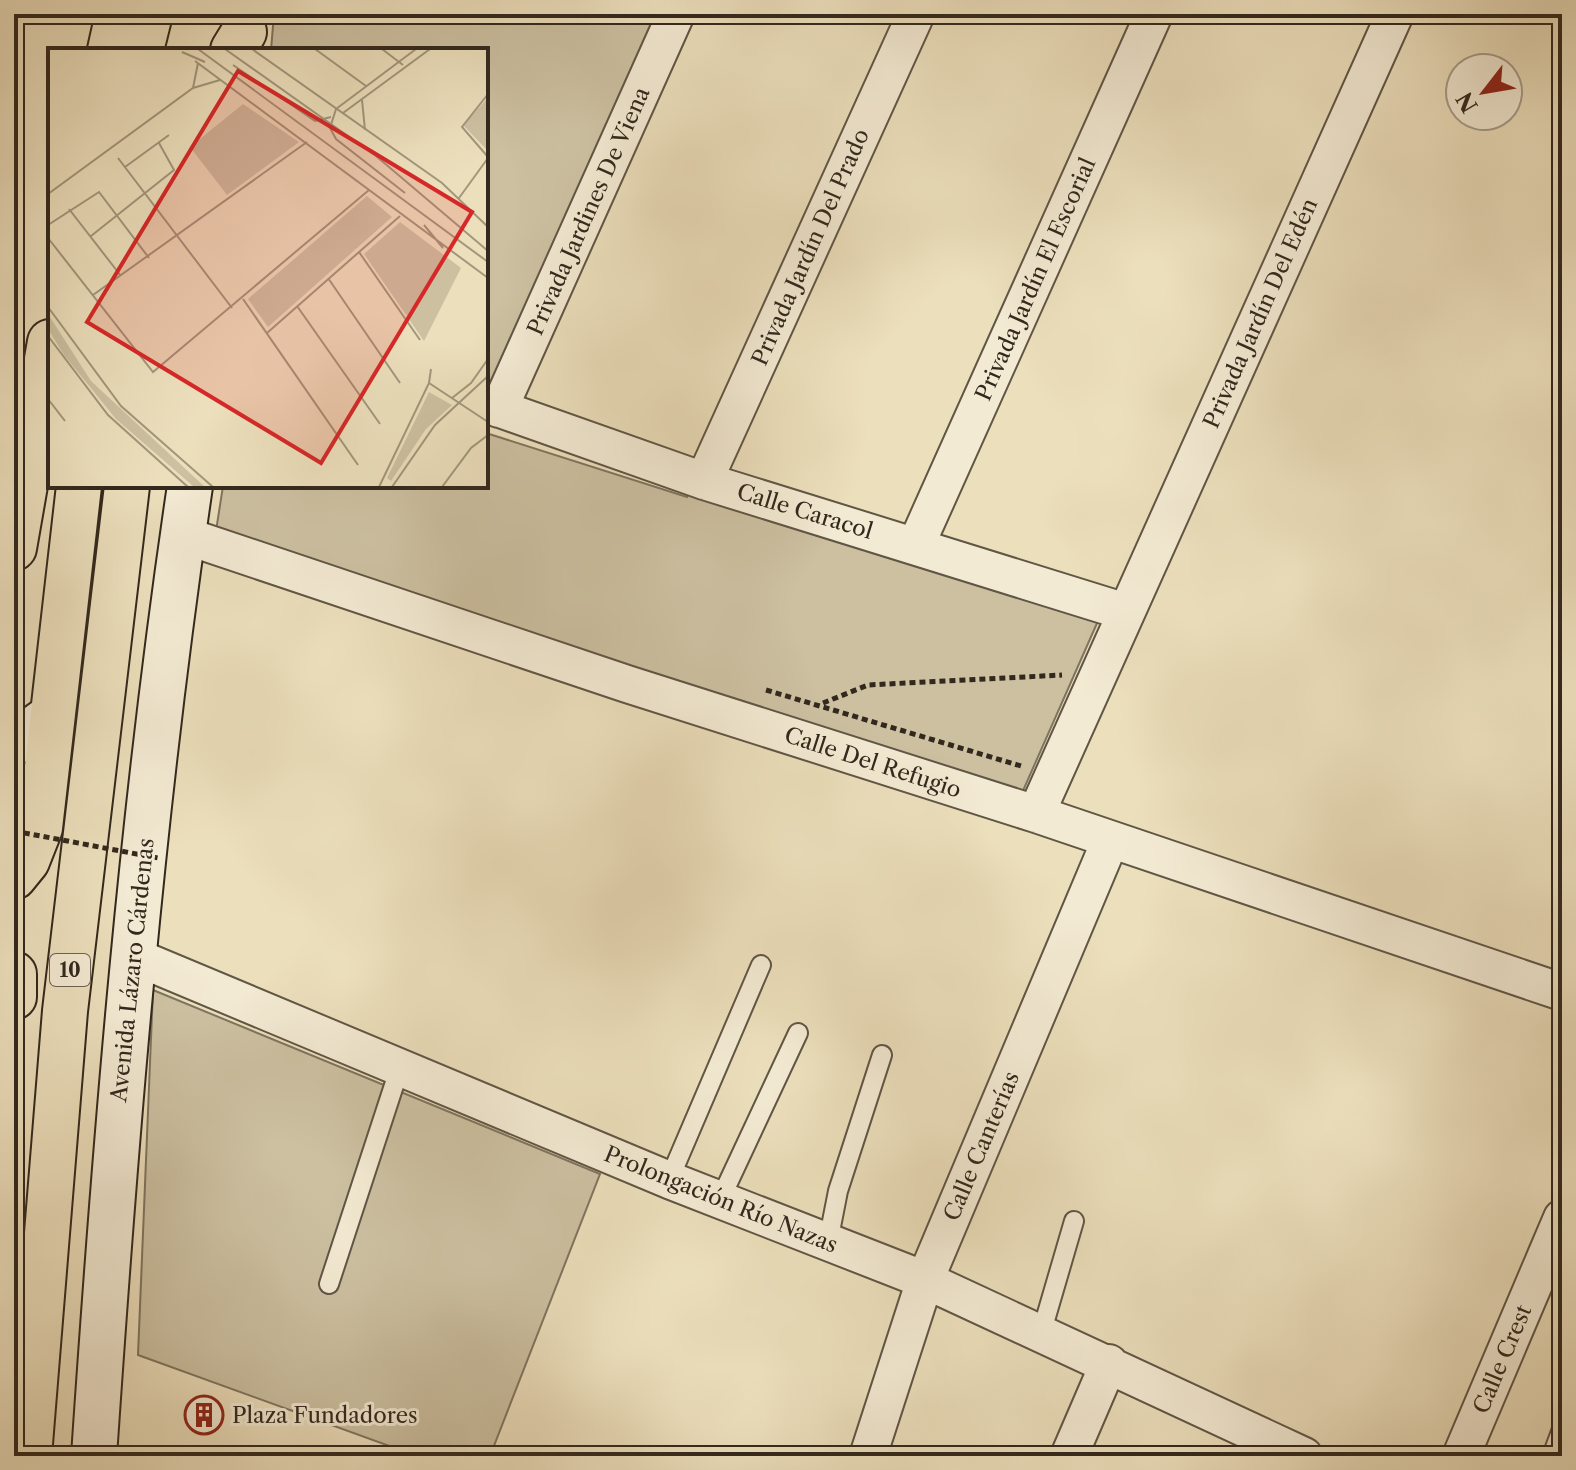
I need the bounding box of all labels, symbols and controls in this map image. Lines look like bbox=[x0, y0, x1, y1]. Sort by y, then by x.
inset map bbox=[48, 48, 488, 488]
north arrow bbox=[1444, 52, 1524, 132]
street label: Privada Jardines De Viena bbox=[521, 83, 656, 340]
text: N bbox=[1451, 87, 1484, 117]
street label: Privada Jardín Del Prado bbox=[746, 125, 875, 370]
street label: Privada Jardín El Escorial bbox=[970, 153, 1101, 405]
street label: Privada Jardín Del Edén bbox=[1198, 194, 1323, 432]
street label: Calle Caracol bbox=[734, 478, 877, 545]
street label: Calle Del Refugio bbox=[781, 721, 964, 804]
street label: Avenida Lázaro Cárdenas bbox=[105, 837, 160, 1104]
road number: 10 bbox=[50, 954, 90, 986]
street label: Calle Canterías bbox=[938, 1068, 1025, 1225]
street label: Prolongación Río Nazas bbox=[600, 1140, 841, 1259]
street label: Calle Crest bbox=[1468, 1301, 1537, 1418]
building icon: Plaza Fundadores bbox=[183, 1394, 225, 1436]
place label: Plaza Fundadores bbox=[232, 1402, 418, 1429]

